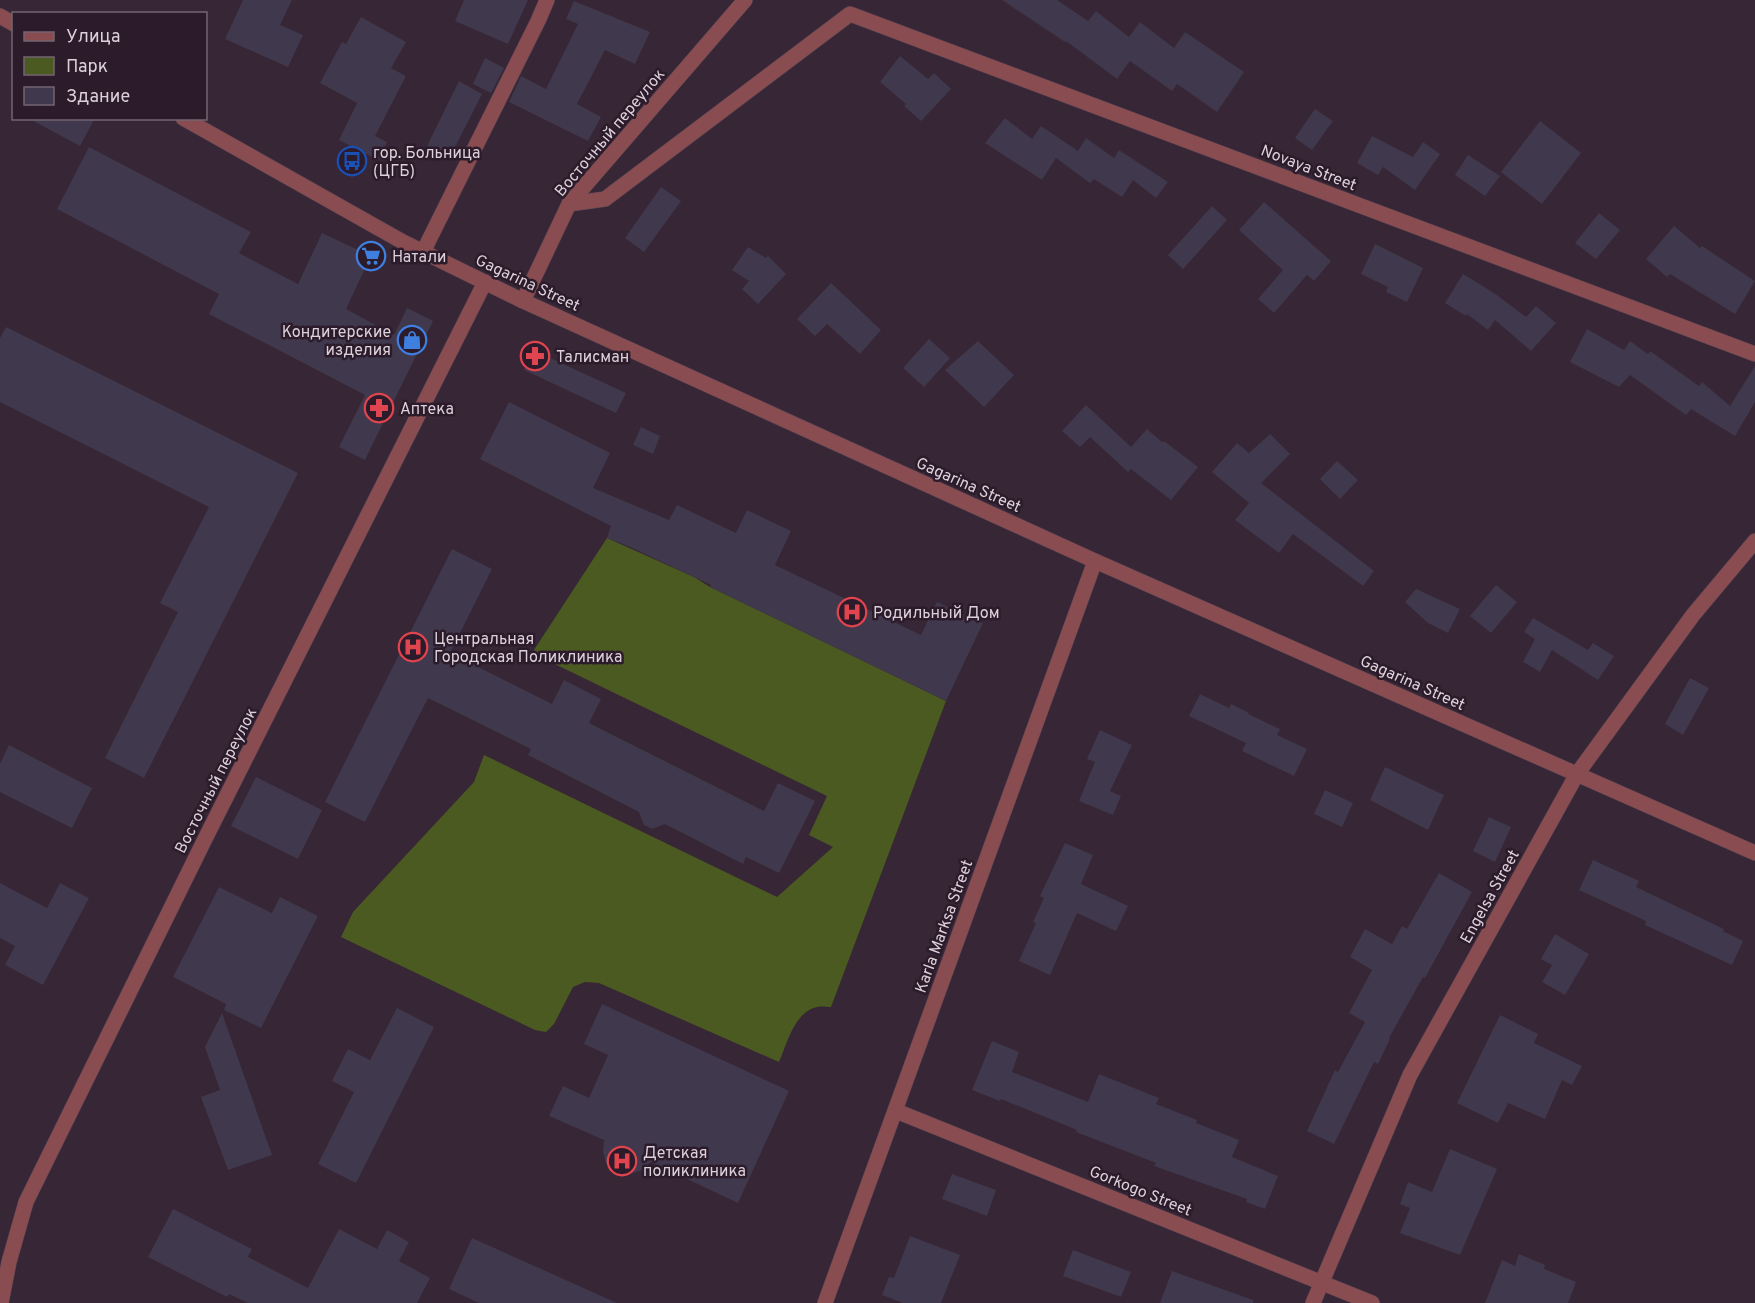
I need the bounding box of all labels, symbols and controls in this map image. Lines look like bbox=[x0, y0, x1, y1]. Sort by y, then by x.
legend bbox=[12, 12, 207, 120]
text: Улица bbox=[66, 26, 120, 49]
text: Парк bbox=[66, 56, 108, 79]
street label: Восточный переулок bbox=[551, 65, 670, 201]
text: Здание bbox=[66, 86, 130, 109]
street label: Novaya Street bbox=[1258, 141, 1359, 196]
place label: гор. Больница (ЦГБ) bbox=[373, 144, 480, 182]
bus stop icon: гор. Больница (ЦГБ) bbox=[336, 145, 368, 177]
supermarket icon: Натали bbox=[355, 240, 387, 272]
place label: Натали bbox=[392, 248, 446, 268]
street label: Gagarina Street bbox=[472, 251, 583, 317]
place label: Кондитерские изделия bbox=[282, 323, 391, 361]
shop icon: Кондитерские изделия bbox=[396, 324, 428, 356]
pharmacy icon: Талисман bbox=[519, 340, 551, 372]
place label: Талисман bbox=[556, 348, 629, 368]
pharmacy icon: Аптека bbox=[363, 392, 395, 424]
place label: Аптека bbox=[400, 400, 454, 420]
street label: Gagarina Street bbox=[913, 454, 1024, 518]
hospital icon: Родильный Дом bbox=[836, 596, 868, 628]
place label: Родильный Дом bbox=[873, 604, 1000, 624]
place label: Центральная Городская Поликлиника bbox=[434, 630, 622, 668]
hospital icon: Центральная Городская Поликлиника bbox=[397, 631, 429, 663]
street label: Gagarina Street bbox=[1357, 652, 1468, 716]
street label: Восточный переулок bbox=[171, 705, 262, 857]
street label: Engelsa Street bbox=[1457, 847, 1525, 947]
street label: Karla Marksa Street bbox=[911, 857, 978, 996]
place label: Детская поликлиника bbox=[643, 1144, 746, 1182]
hospital icon: Детская поликлиника bbox=[606, 1145, 638, 1177]
street label: Gorkogo Street bbox=[1086, 1162, 1194, 1222]

